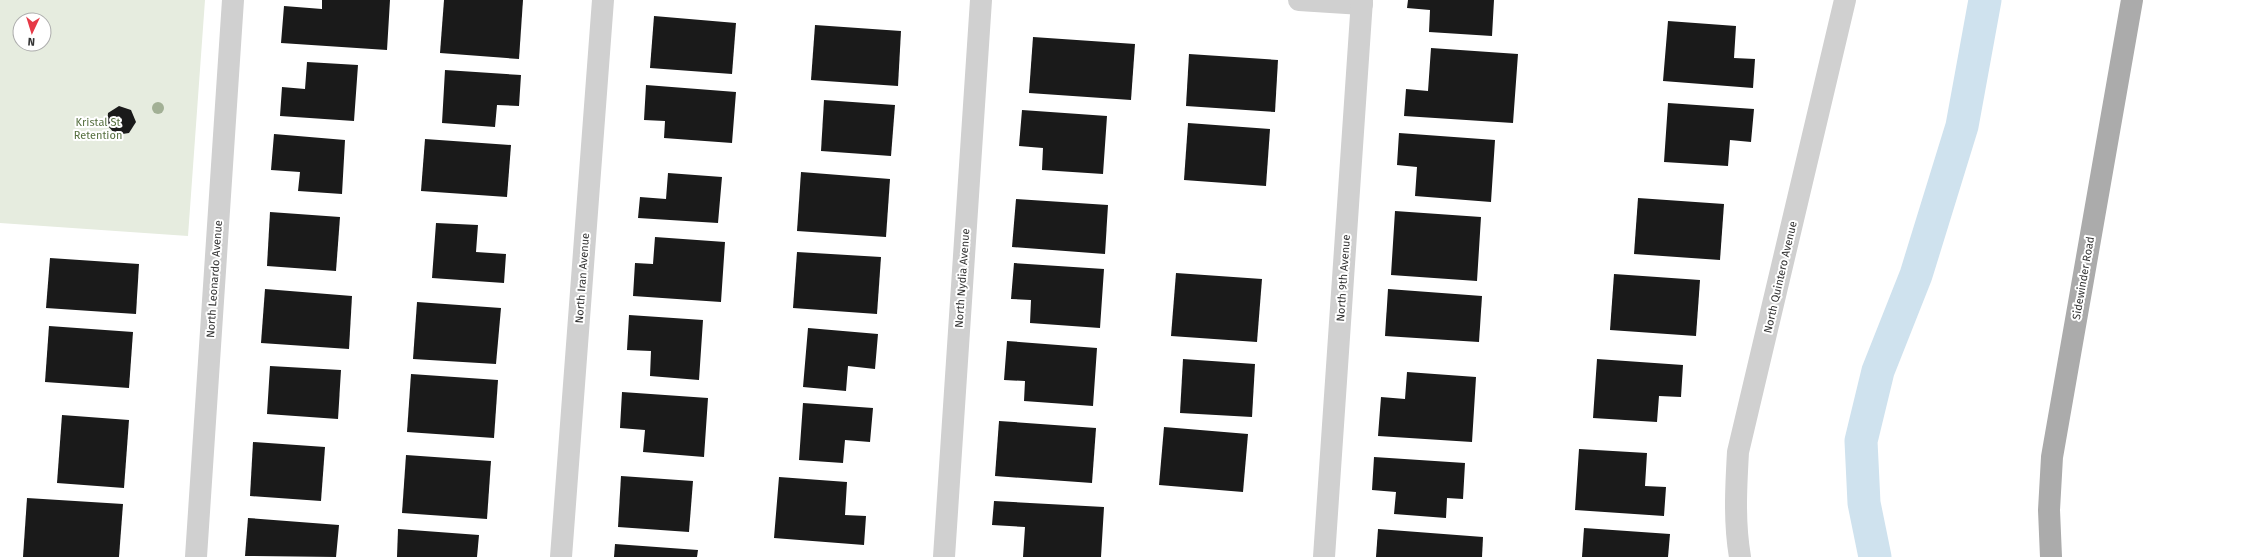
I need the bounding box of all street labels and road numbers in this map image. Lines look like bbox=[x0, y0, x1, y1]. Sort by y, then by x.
street label: North Leonardo Avenue bbox=[204, 220, 225, 338]
street label: North Quintero Avenue bbox=[1761, 220, 1800, 334]
street label: North Nydia Avenue bbox=[953, 228, 972, 328]
street label: North Iran Avenue bbox=[573, 232, 592, 324]
street label: North 9th Avenue bbox=[1334, 234, 1353, 322]
street label: Sidewinder Road bbox=[2070, 235, 2097, 321]

